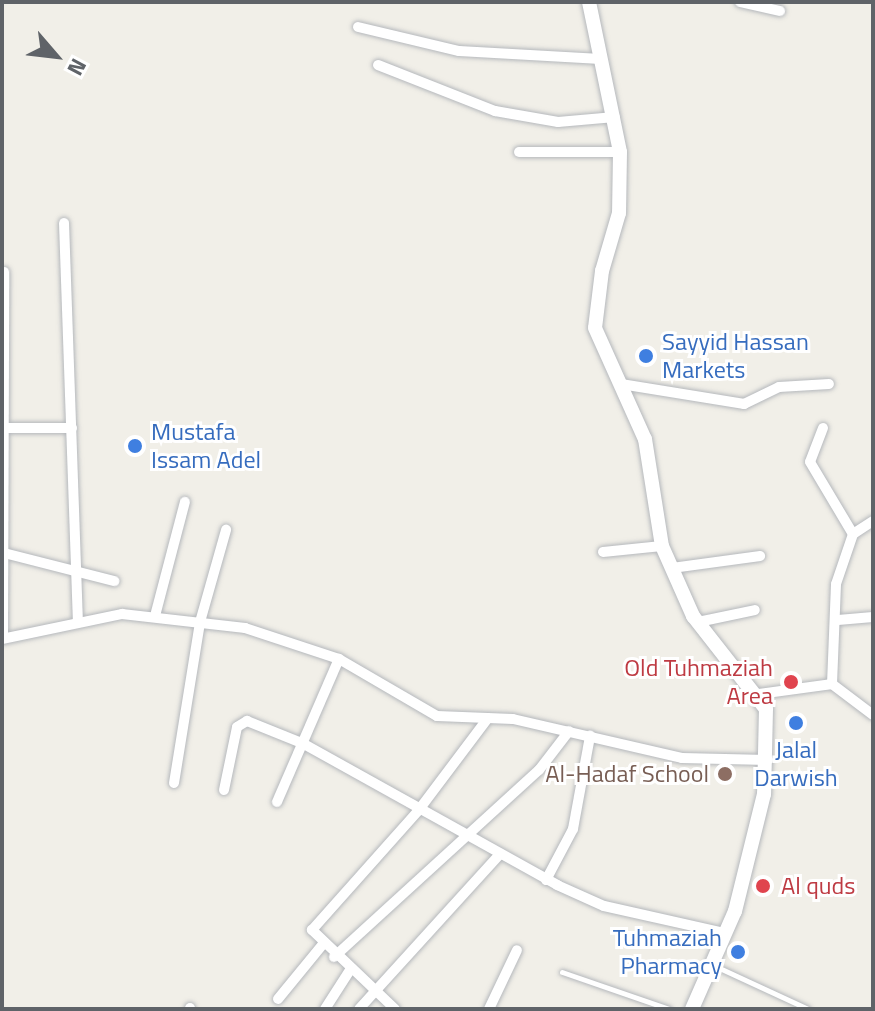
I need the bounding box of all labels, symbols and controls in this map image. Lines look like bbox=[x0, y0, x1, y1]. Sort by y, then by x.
north arrow bbox=[16, 16, 96, 96]
text: N bbox=[59, 53, 96, 82]
place label: Sayyid Hassan Markets bbox=[662, 328, 809, 384]
marker: Sayyid Hassan Markets bbox=[637, 347, 655, 365]
place label: Mustafa Issam Adel bbox=[151, 418, 261, 474]
marker: Mustafa Issam Adel bbox=[126, 437, 144, 455]
place label: Old Tuhmaziah Area bbox=[624, 654, 773, 710]
marker: Old Tuhmaziah Area bbox=[780, 671, 802, 693]
marker: Jalal Darwish bbox=[787, 714, 805, 732]
place label: Jalal Darwish bbox=[754, 736, 838, 792]
place label: Al-Hadaf School bbox=[545, 760, 709, 788]
marker: Al-Hadaf School bbox=[716, 765, 734, 783]
place label: Al quds bbox=[781, 872, 855, 900]
marker: Al quds bbox=[752, 875, 774, 897]
place label: Tuhmaziah Pharmacy bbox=[613, 924, 722, 980]
marker: Tuhmaziah Pharmacy bbox=[729, 943, 747, 961]

